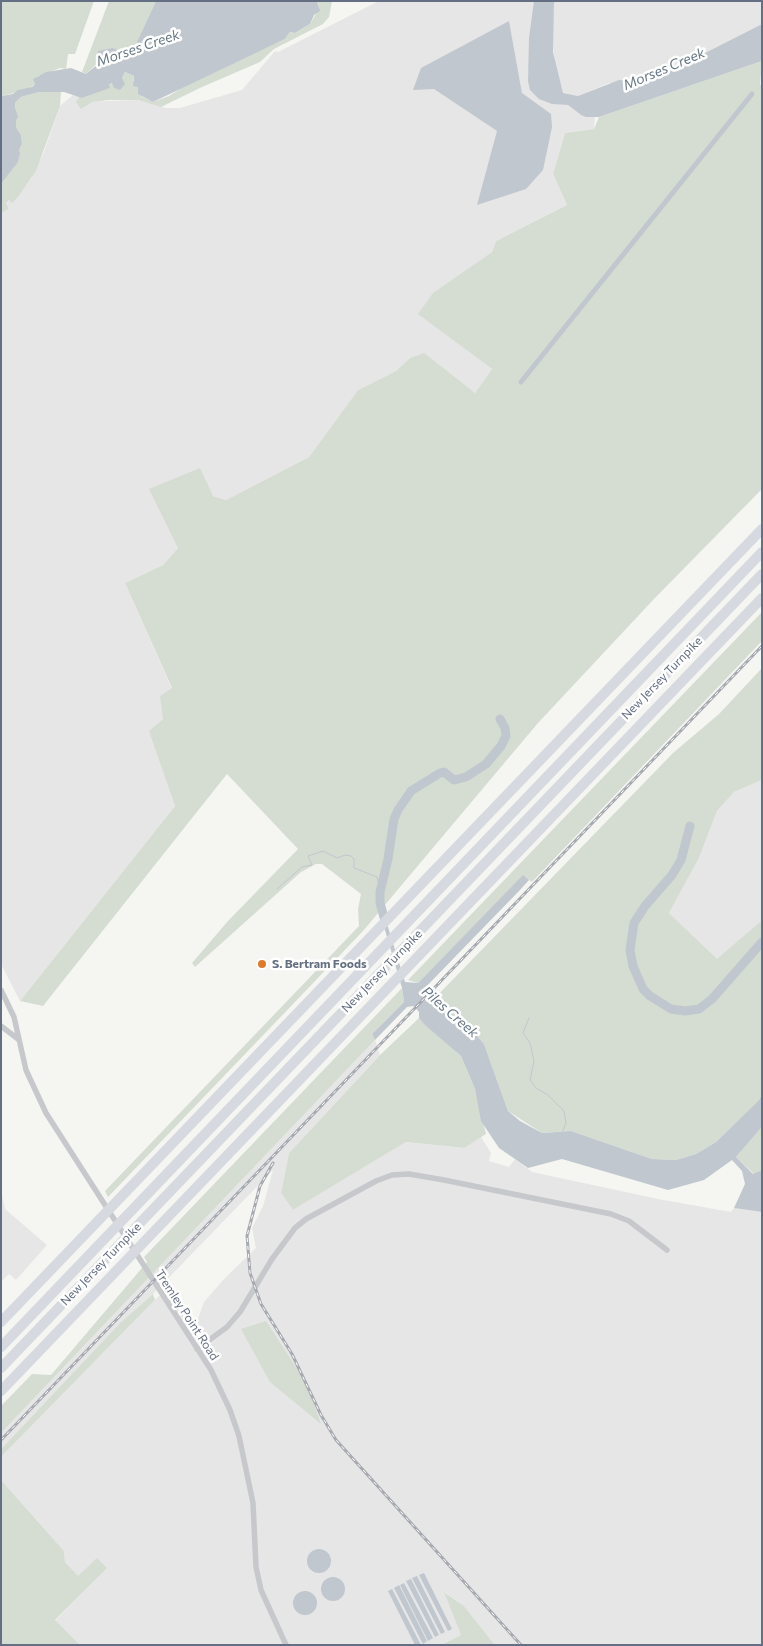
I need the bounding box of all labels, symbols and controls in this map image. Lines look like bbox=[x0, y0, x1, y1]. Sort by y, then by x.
water label: Morses Creek bbox=[94, 26, 182, 70]
water label: Morses Creek bbox=[621, 44, 707, 94]
street label: New Jersey Turnpike bbox=[619, 634, 705, 722]
street label: New Jersey Turnpike bbox=[339, 927, 425, 1015]
place label: S. Bertram Foods bbox=[272, 957, 367, 971]
marker: S. Bertram Foods bbox=[256, 958, 268, 970]
water label: Piles Creek bbox=[418, 983, 482, 1041]
street label: New Jersey Turnpike bbox=[58, 1220, 144, 1308]
street label: Tremley Point Road bbox=[152, 1267, 222, 1363]

